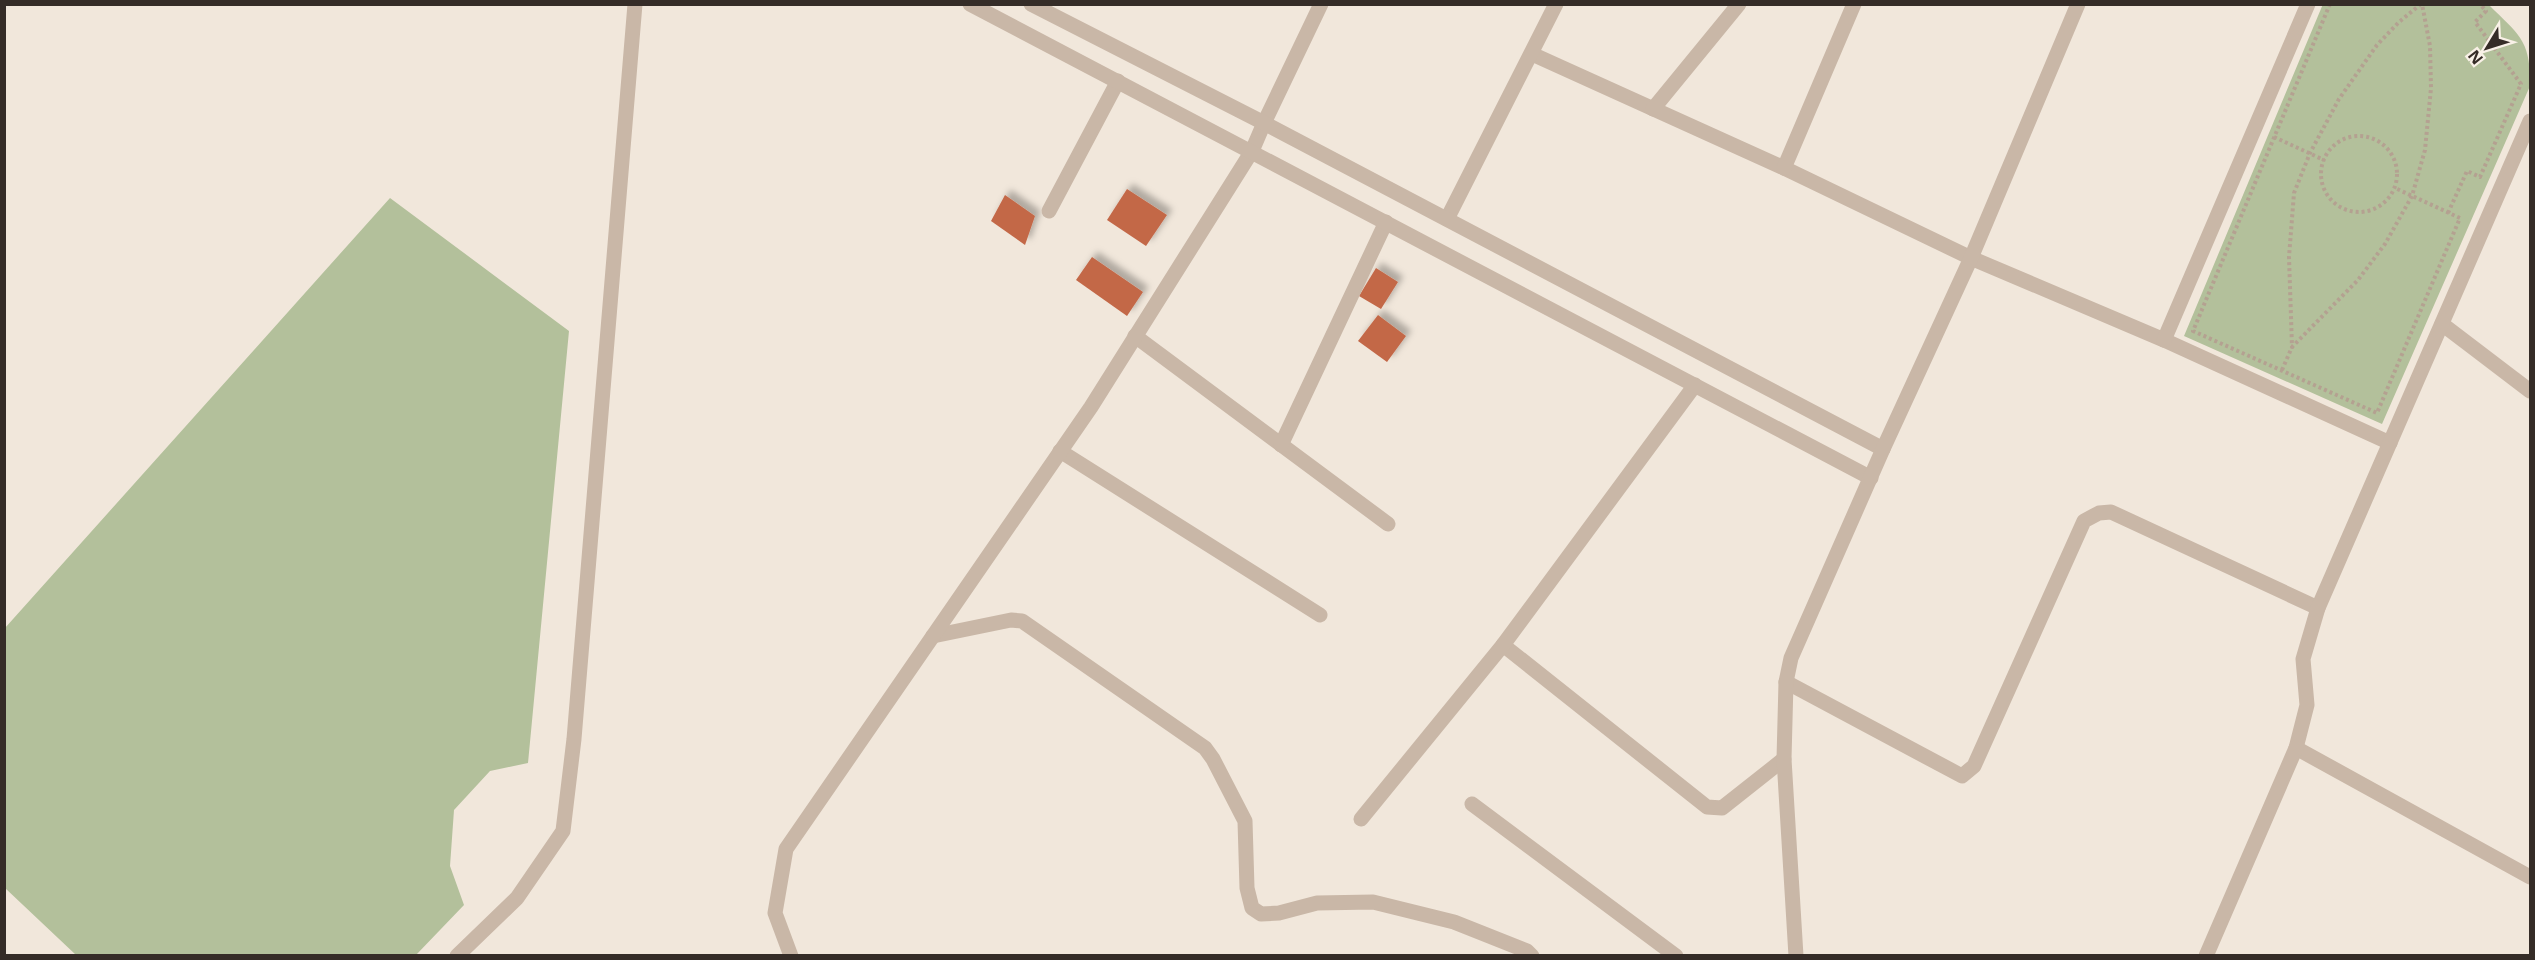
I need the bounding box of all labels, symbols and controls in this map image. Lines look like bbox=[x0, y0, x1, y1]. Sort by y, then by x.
north arrow bbox=[2457, 18, 2517, 78]
text: N bbox=[2463, 45, 2488, 69]

